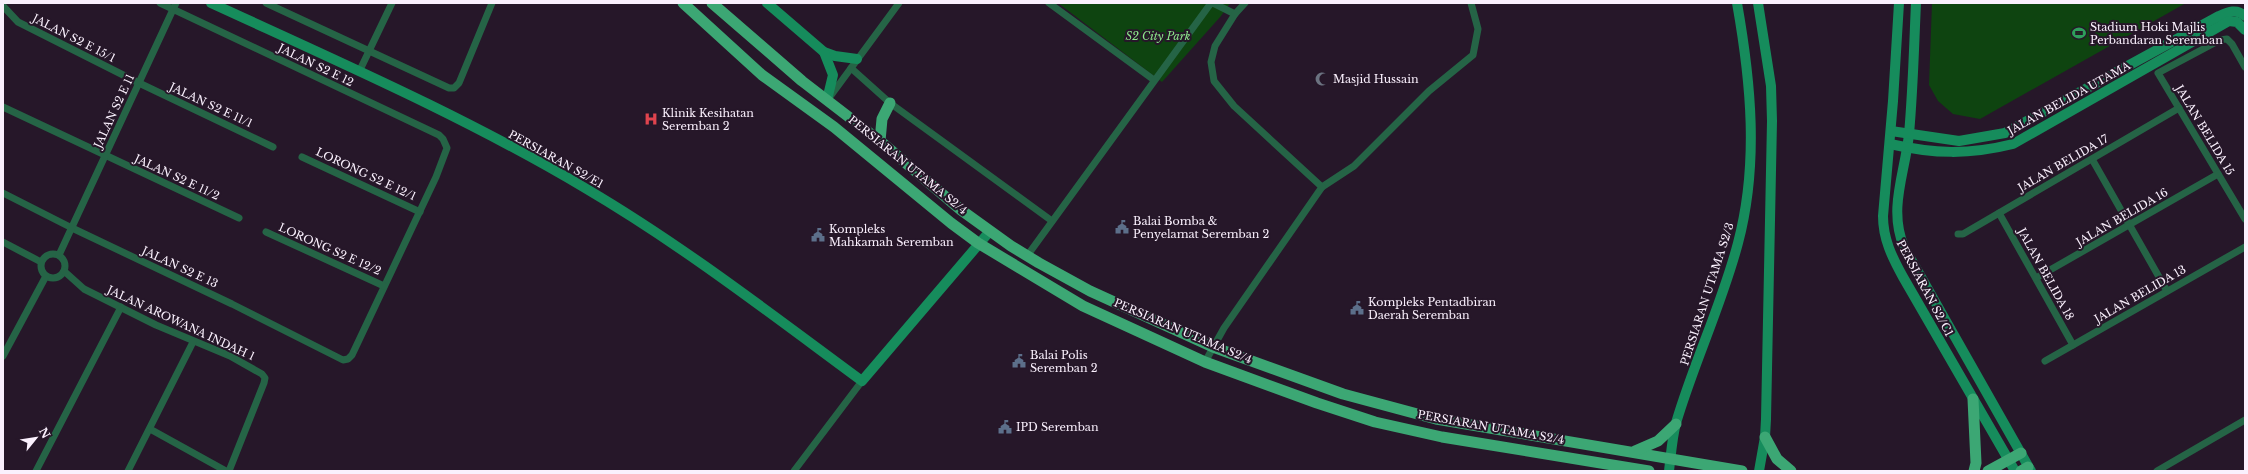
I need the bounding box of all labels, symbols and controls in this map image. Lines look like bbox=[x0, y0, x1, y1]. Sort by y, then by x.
street label: JALAN S2 E 15/1 bbox=[28, 10, 118, 65]
place label: Stadium Hoki Majlis Perbandaran Seremban bbox=[2090, 20, 2223, 47]
sports icon: Stadium Hoki Majlis Perbandaran Seremban bbox=[2071, 25, 2087, 41]
park label: S2 City Park bbox=[1126, 29, 1191, 43]
street label: JALAN S2 E 12 bbox=[274, 40, 356, 89]
street label: JALAN BELIDA UTAMA bbox=[2003, 58, 2133, 139]
mosque icon: Masjid Hussain bbox=[1314, 71, 1330, 87]
street label: JALAN S2 E 11 bbox=[90, 72, 137, 152]
place label: Masjid Hussain bbox=[1333, 72, 1419, 86]
street label: JALAN S2 E 11/1 bbox=[165, 79, 255, 130]
street label: JALAN BELIDA 15 bbox=[2171, 81, 2238, 178]
place label: Klinik Kesihatan Seremban 2 bbox=[662, 106, 754, 133]
hospital icon: Klinik Kesihatan Seremban 2 bbox=[643, 111, 659, 127]
street label: PERSIARAN UTAMA S2/4 bbox=[846, 113, 970, 217]
street label: PERSIARAN S2/E1 bbox=[506, 127, 606, 191]
street label: JALAN BELIDA 17 bbox=[2013, 131, 2111, 196]
street label: LORONG S2 E 12/1 bbox=[314, 145, 418, 203]
street label: JALAN S2 E 11/2 bbox=[130, 150, 222, 203]
street label: JALAN BELIDA 16 bbox=[2072, 185, 2170, 250]
place label: Balai Bomba & Penyelamat Seremban 2 bbox=[1133, 214, 1270, 241]
public building icon: Balai Bomba & Penyelamat Seremban 2 bbox=[1114, 219, 1130, 235]
street label: LORONG S2 E 12/2 bbox=[277, 220, 384, 278]
street label: PERSIARAN UTAMA S2/3 bbox=[1677, 221, 1737, 367]
place label: Kompleks Mahkamah Seremban bbox=[829, 222, 954, 249]
street label: JALAN BELIDA 18 bbox=[2014, 224, 2077, 323]
public building icon: Kompleks Mahkamah Seremban bbox=[810, 227, 826, 243]
street label: PERSIARAN S2/C1 bbox=[1894, 237, 1956, 339]
street label: JALAN S2 E 13 bbox=[138, 242, 220, 291]
street label: JALAN BELIDA 13 bbox=[2090, 262, 2189, 327]
street label: JALAN AROWANA INDAH 1 bbox=[103, 282, 257, 363]
street label: PERSIARAN UTAMA S2/4 bbox=[1112, 295, 1254, 367]
place label: Kompleks Pentadbiran Daerah Seremban bbox=[1368, 295, 1497, 322]
public building icon: Kompleks Pentadbiran Daerah Seremban bbox=[1349, 300, 1365, 316]
place label: Balai Polis Seremban 2 bbox=[1030, 348, 1098, 375]
public building icon: Balai Polis Seremban 2 bbox=[1011, 353, 1027, 369]
street label: PERSIARAN UTAMA S2/4 bbox=[1416, 407, 1566, 447]
north arrow bbox=[16, 418, 56, 458]
public building icon: IPD Seremban bbox=[997, 419, 1013, 435]
place label: IPD Seremban bbox=[1016, 420, 1099, 434]
text: N bbox=[36, 425, 54, 442]

